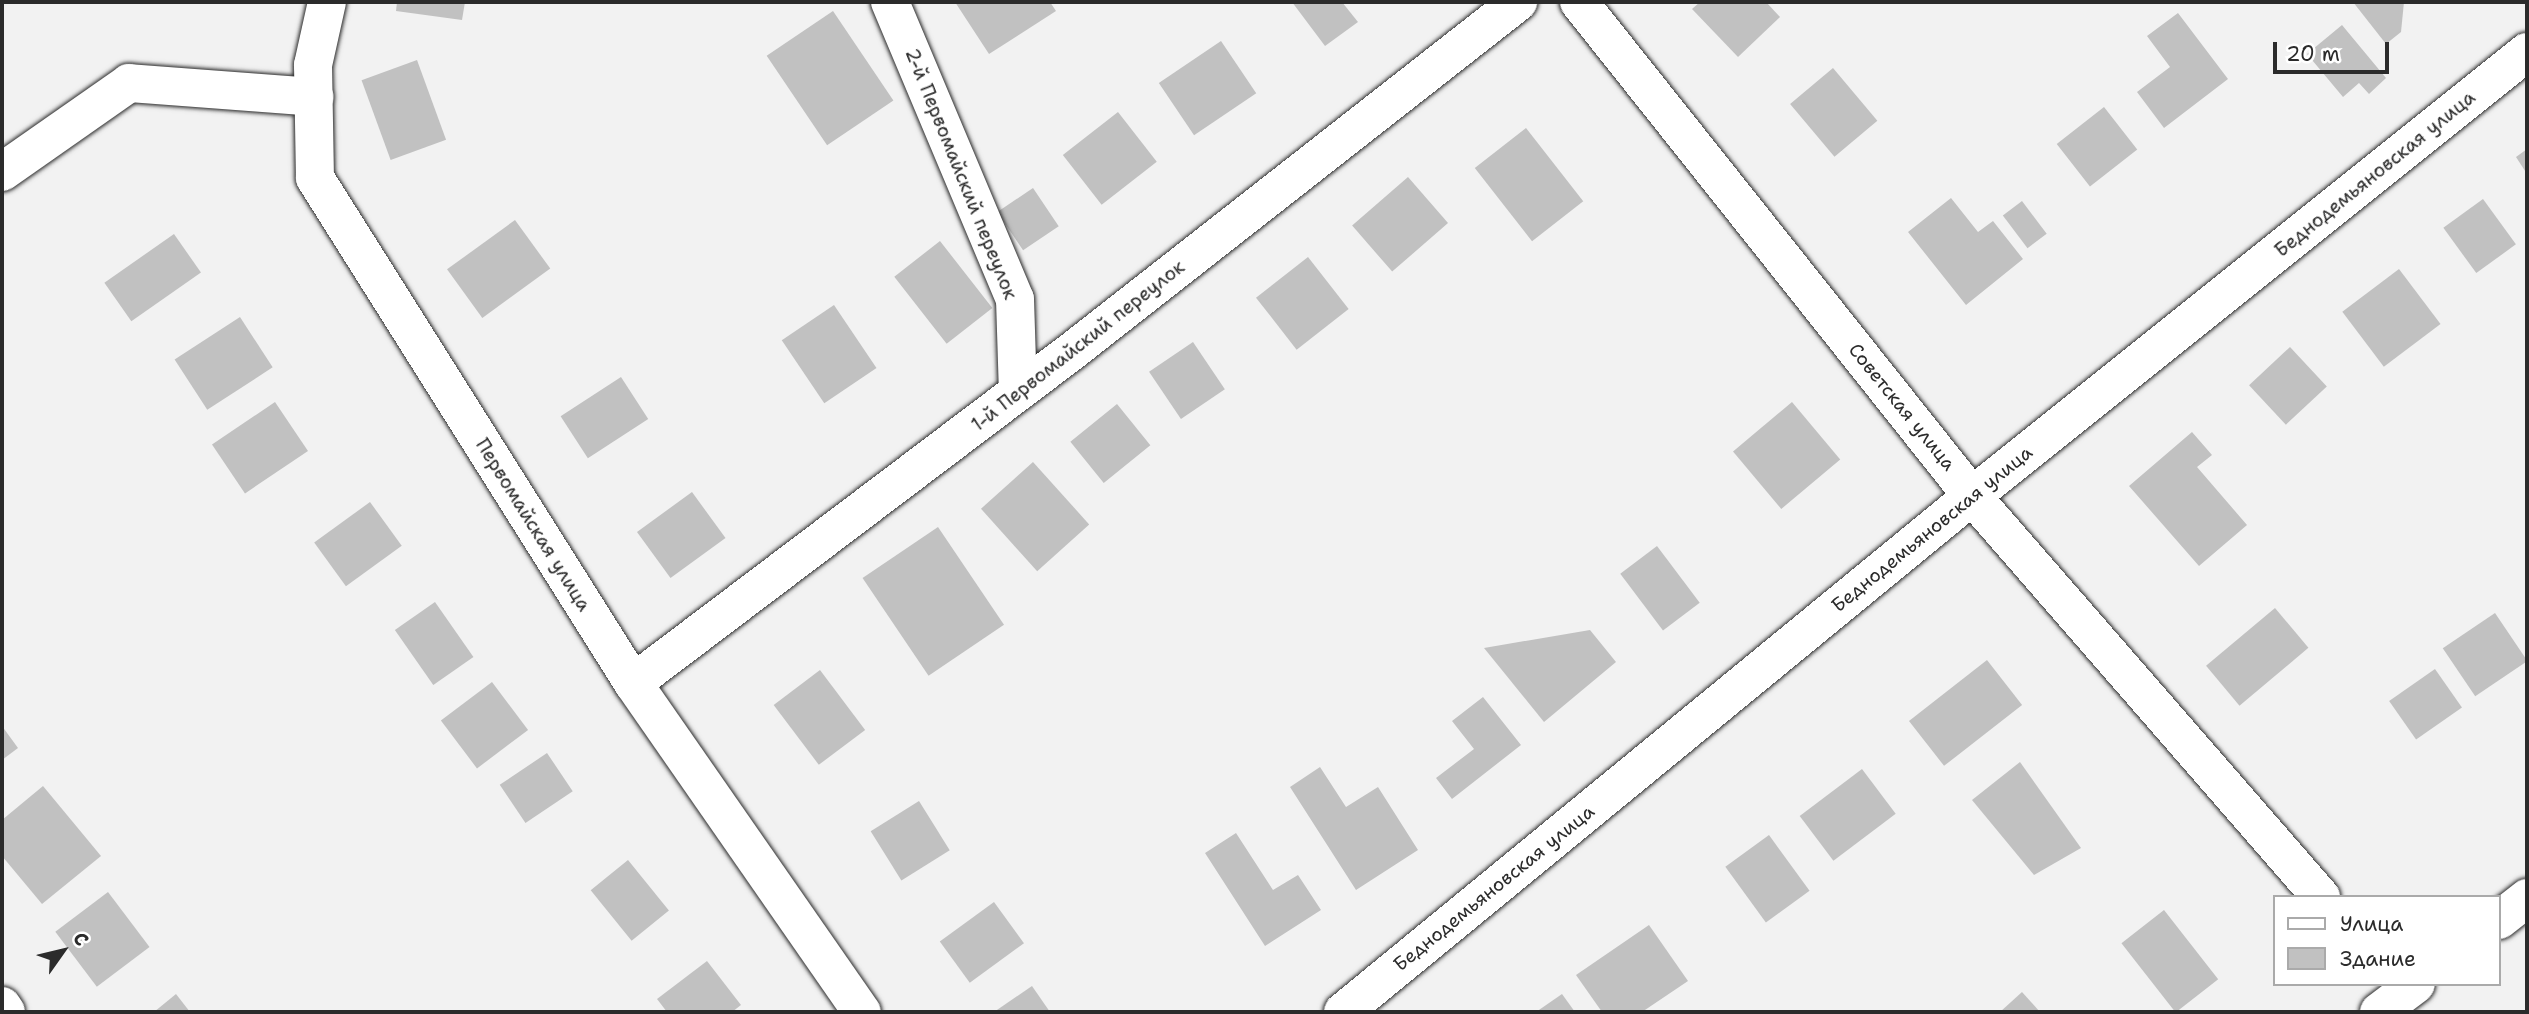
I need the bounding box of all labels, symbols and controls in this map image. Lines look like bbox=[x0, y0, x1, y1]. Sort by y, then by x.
scale bar bbox=[2277, 28, 2392, 72]
text: 20 m bbox=[2286, 40, 2340, 68]
street label: 2-й Первомайский переулок bbox=[900, 45, 1022, 303]
street label: Беднодемьяновская улица bbox=[2270, 86, 2480, 262]
street label: 1-й Первомайский переулок bbox=[967, 256, 1189, 436]
street label: Советская улица bbox=[1844, 339, 1960, 475]
street label: Первомайская улица bbox=[470, 434, 596, 616]
street label: Беднодемьяновская улица bbox=[1827, 441, 2037, 617]
street label: Беднодемьяновская улица bbox=[1389, 800, 1599, 976]
legend bbox=[2274, 895, 2501, 986]
text: Улица bbox=[2340, 910, 2403, 938]
north arrow bbox=[28, 916, 98, 986]
text: С bbox=[67, 927, 94, 951]
text: Здание bbox=[2340, 945, 2416, 973]

